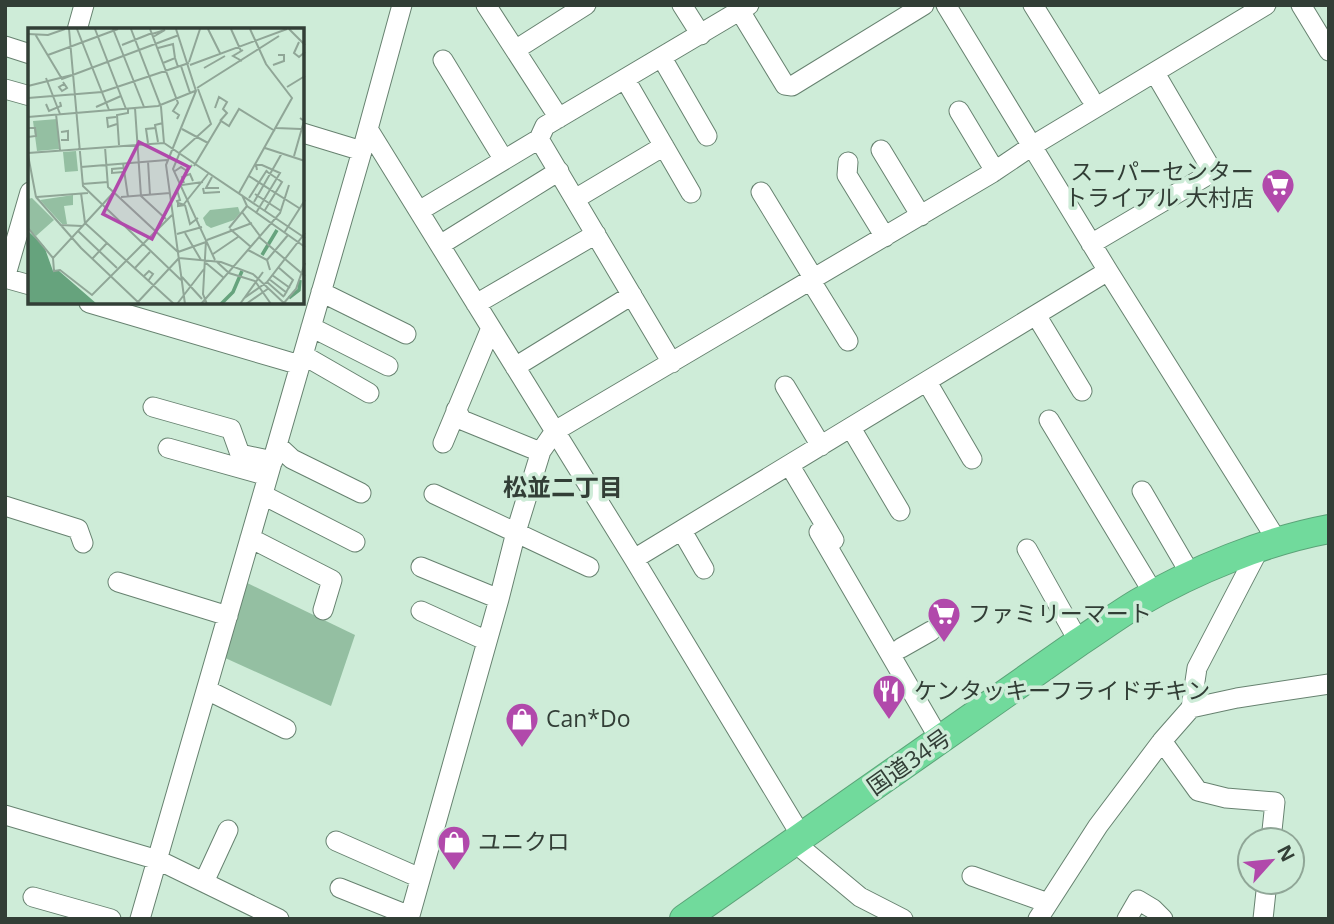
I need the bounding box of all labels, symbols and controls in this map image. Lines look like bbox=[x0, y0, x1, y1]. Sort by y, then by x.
inset map bbox=[28, 28, 304, 304]
place label: スーパーセンター トライアル 大村店 bbox=[1064, 155, 1254, 213]
supermarket icon: スーパーセンター トライアル 大村店 bbox=[1259, 166, 1297, 215]
district label: 松並二丁目 bbox=[503, 470, 623, 503]
supermarket icon: ファミリーマート bbox=[925, 595, 963, 644]
place label: ファミリーマート bbox=[968, 597, 1152, 629]
restaurant icon: ケンタッキーフライドチキン bbox=[870, 672, 908, 721]
place label: ケンタッキーフライドチキン bbox=[914, 674, 1210, 706]
shop icon: Can*Do bbox=[503, 700, 541, 749]
place label: Can*Do bbox=[546, 702, 631, 734]
street label: 国道34号 bbox=[860, 721, 957, 802]
shop icon: ユニクロ bbox=[435, 823, 473, 872]
place label: ユニクロ bbox=[478, 825, 570, 857]
north arrow bbox=[1236, 826, 1306, 896]
text: N bbox=[1271, 840, 1301, 866]

